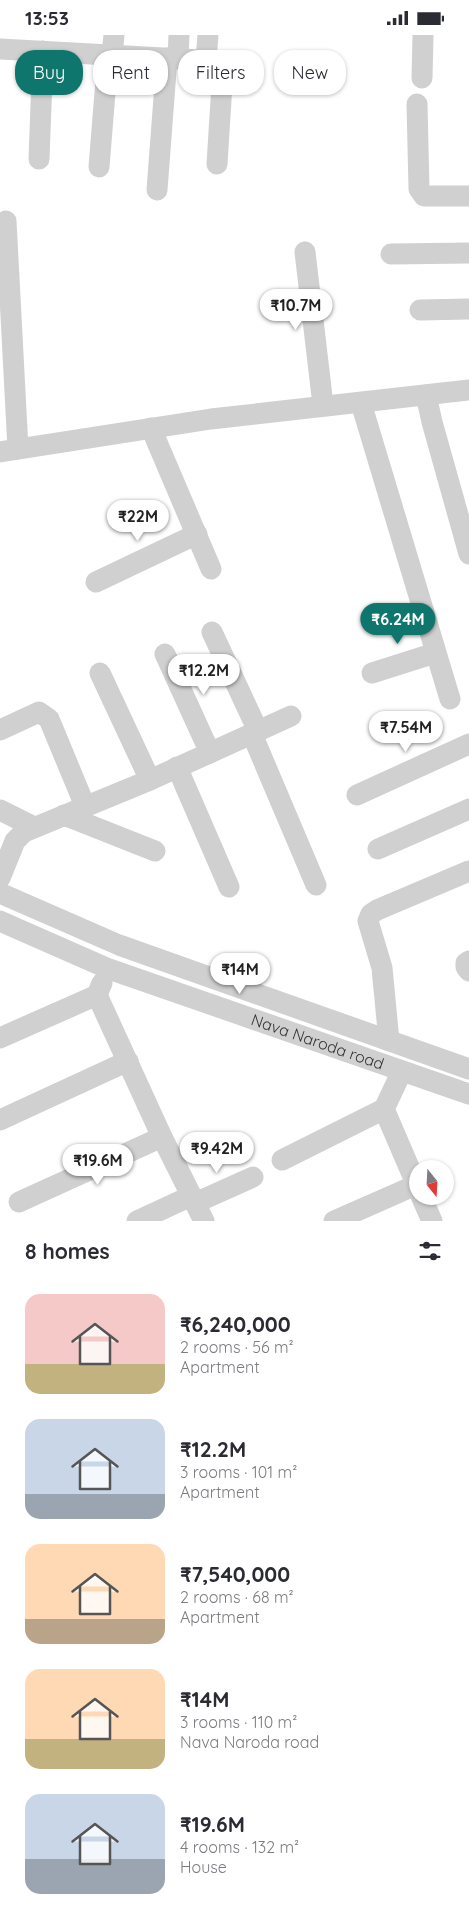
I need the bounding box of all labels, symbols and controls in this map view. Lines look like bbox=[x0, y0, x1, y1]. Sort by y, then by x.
text: 13:53 bbox=[25, 6, 69, 30]
chip: Buy bbox=[15, 50, 83, 95]
chip: Rent bbox=[93, 50, 168, 95]
chip: Filters bbox=[178, 50, 264, 95]
chip: New bbox=[274, 50, 346, 95]
pin: ₹10.7M bbox=[255, 289, 337, 331]
text: ₹10.7M bbox=[271, 295, 321, 315]
pin: ₹22M bbox=[108, 499, 168, 542]
text: ₹22M bbox=[118, 506, 158, 526]
pin: ₹6.24M bbox=[357, 603, 439, 645]
text: ₹6.24M bbox=[371, 609, 425, 629]
pin: ₹12.2M bbox=[163, 653, 245, 696]
text: ₹12.2M bbox=[179, 660, 229, 680]
pin: ₹7.54M bbox=[365, 711, 447, 753]
text: ₹7.54M bbox=[380, 717, 432, 737]
pin: ₹14M bbox=[210, 953, 270, 995]
text: ₹14M bbox=[221, 959, 259, 979]
street label: Nava Naroda road bbox=[249, 1009, 387, 1074]
pin: ₹9.42M bbox=[176, 1131, 258, 1174]
text: ₹9.42M bbox=[191, 1138, 243, 1158]
pin: ₹19.6M bbox=[57, 1143, 139, 1186]
text: ₹19.6M bbox=[73, 1150, 123, 1170]
north arrow bbox=[409, 1160, 454, 1205]
map controls bbox=[409, 1160, 454, 1205]
icon: filters bbox=[416, 1237, 444, 1265]
text: 8 homes bbox=[25, 1238, 110, 1264]
text: ₹6,240,000 bbox=[180, 1311, 291, 1337]
icon: home bbox=[65, 1314, 125, 1374]
text: 2 rooms · 56 m² bbox=[180, 1337, 294, 1357]
text: Apartment bbox=[180, 1357, 260, 1377]
text: ₹12.2M bbox=[180, 1436, 246, 1462]
icon: home bbox=[65, 1439, 125, 1499]
text: 3 rooms · 101 m² bbox=[180, 1462, 297, 1482]
text: Apartment bbox=[180, 1482, 260, 1502]
text: ₹7,540,000 bbox=[180, 1561, 290, 1587]
icon: home bbox=[65, 1564, 125, 1624]
text: 2 rooms · 68 m² bbox=[180, 1587, 294, 1607]
text: Apartment bbox=[180, 1607, 260, 1627]
text: ₹14M bbox=[180, 1686, 229, 1712]
icon: home bbox=[65, 1689, 125, 1749]
text: 3 rooms · 110 m² bbox=[180, 1712, 297, 1732]
text: Nava Naroda road bbox=[180, 1732, 319, 1752]
text: ₹19.6M bbox=[180, 1811, 245, 1837]
icon: home bbox=[65, 1814, 125, 1874]
text: 4 rooms · 132 m² bbox=[180, 1837, 299, 1857]
text: House bbox=[180, 1857, 227, 1877]

